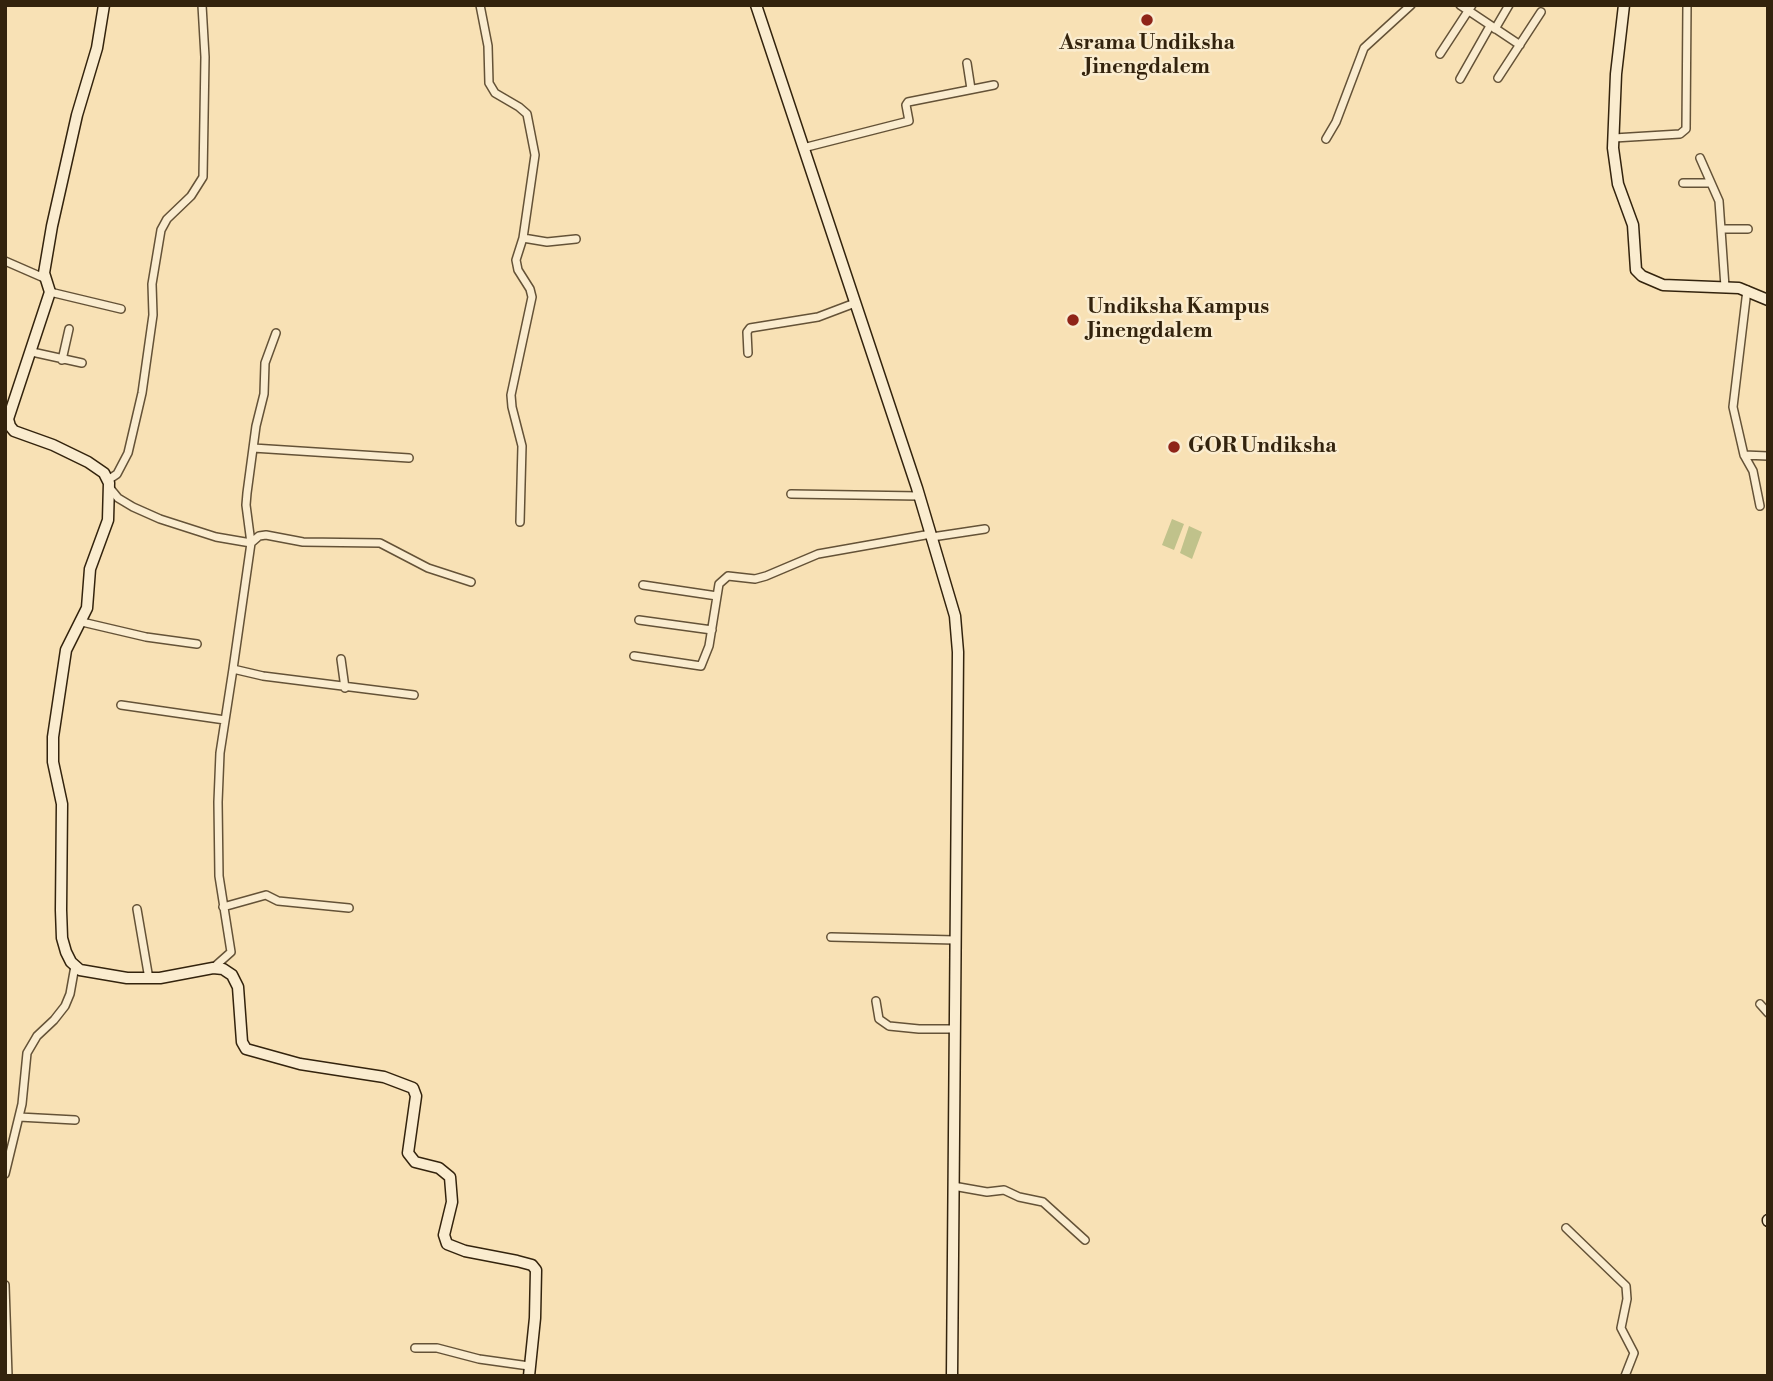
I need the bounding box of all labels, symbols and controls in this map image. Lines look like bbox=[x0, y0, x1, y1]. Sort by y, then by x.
marker: Asrama Undiksha Jinengdalem bbox=[1139, 12, 1155, 28]
place label: Asrama Undiksha Jinengdalem bbox=[1059, 31, 1235, 81]
place label: Undiksha Kampus Jinengdalem bbox=[1087, 295, 1269, 345]
marker: Undiksha Kampus Jinengdalem bbox=[1065, 312, 1081, 328]
place label: GOR Undiksha bbox=[1188, 434, 1337, 460]
marker: GOR Undiksha bbox=[1166, 439, 1182, 455]

